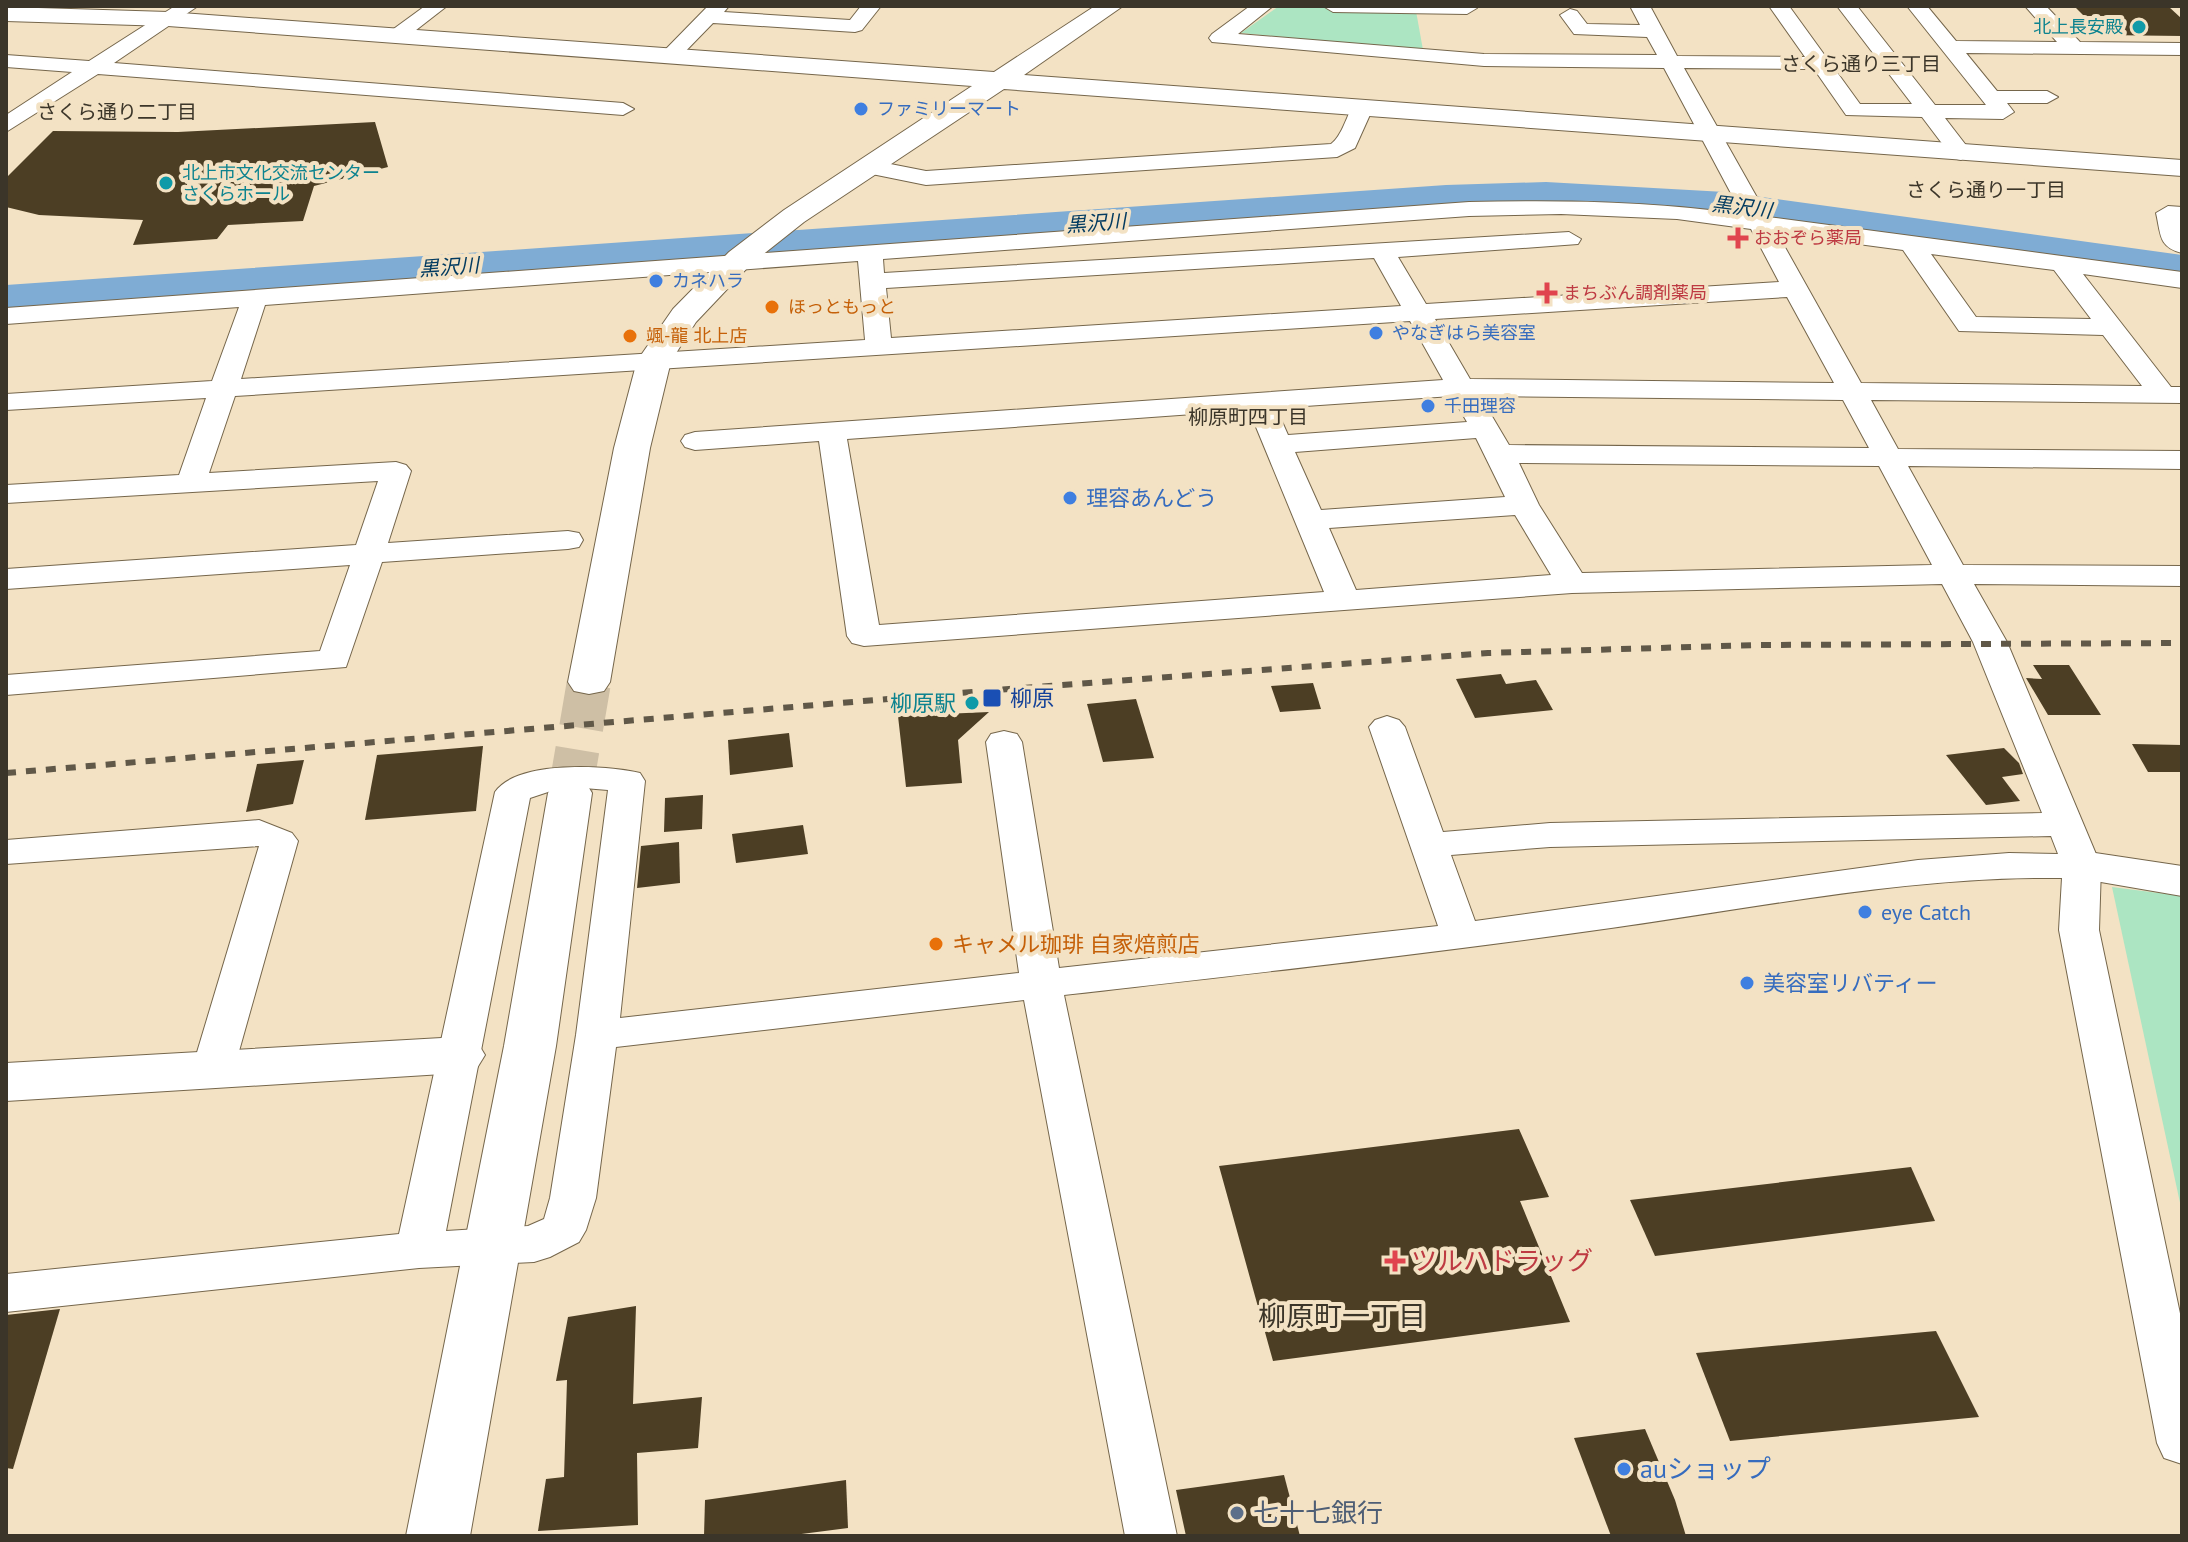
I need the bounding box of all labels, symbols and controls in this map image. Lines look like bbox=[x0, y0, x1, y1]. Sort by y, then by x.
place label: 北上長安殿 bbox=[2033, 15, 2123, 38]
marker: 北上長安殿 bbox=[2130, 18, 2148, 36]
district label: さくら通り三丁目 bbox=[1781, 51, 1941, 77]
place label: ファミリーマート bbox=[877, 97, 1021, 120]
district label: さくら通り二丁目 bbox=[37, 99, 197, 125]
marker: ファミリーマート bbox=[852, 100, 870, 118]
place label: 北上市文化交流センター さくらホール bbox=[182, 161, 380, 205]
marker: 北上市文化交流センター さくらホール bbox=[157, 174, 175, 192]
district label: さくら通り一丁目 bbox=[1906, 177, 2066, 203]
water label: 黒沢川 bbox=[1711, 190, 1775, 224]
water label: 黒沢川 bbox=[1065, 208, 1129, 238]
place label: おおぞら薬局 bbox=[1754, 226, 1862, 249]
marker: おおぞら薬局 bbox=[1729, 229, 1747, 247]
water label: 黒沢川 bbox=[418, 252, 482, 282]
place label: カネハラ bbox=[672, 269, 744, 292]
marker: カネハラ bbox=[647, 272, 665, 290]
place label: まちぶん調剤薬局 bbox=[1563, 281, 1707, 304]
marker: まちぶん調剤薬局 bbox=[1538, 284, 1556, 302]
place label: ほっともっと bbox=[788, 295, 896, 318]
marker: ほっともっと bbox=[763, 298, 781, 316]
place label: やなぎはら美容室 bbox=[1392, 321, 1536, 344]
place label: 颯-龍 北上店 bbox=[646, 324, 747, 347]
marker: やなぎはら美容室 bbox=[1367, 324, 1385, 342]
marker: 颯-龍 北上店 bbox=[621, 327, 639, 345]
place label: 千田理容 bbox=[1444, 394, 1516, 417]
marker: 千田理容 bbox=[1419, 397, 1437, 415]
district label: 柳原町四丁目 bbox=[1188, 404, 1308, 430]
place label: 理容あんどう bbox=[1086, 484, 1217, 512]
marker: 理容あんどう bbox=[1061, 489, 1079, 507]
place label: 柳原 bbox=[1010, 684, 1054, 712]
marker: 柳原 bbox=[981, 687, 1003, 709]
place label: 柳原駅 bbox=[890, 689, 956, 717]
marker: 柳原駅 bbox=[963, 694, 981, 712]
place label: eye Catch bbox=[1881, 898, 1971, 926]
marker: eye Catch bbox=[1856, 903, 1874, 921]
place label: キャメル珈琲 自家焙煎店 bbox=[952, 930, 1200, 958]
marker: キャメル珈琲 自家焙煎店 bbox=[927, 935, 945, 953]
place label: 美容室リバティー bbox=[1763, 969, 1938, 997]
marker: 美容室リバティー bbox=[1738, 974, 1756, 992]
place label: ツルハドラッグ bbox=[1411, 1244, 1593, 1277]
marker: ツルハドラッグ bbox=[1386, 1252, 1404, 1270]
district label: 柳原町一丁目 bbox=[1258, 1297, 1426, 1334]
place label: auショップ bbox=[1640, 1452, 1771, 1485]
marker: auショップ bbox=[1615, 1460, 1633, 1478]
place label: 七十七銀行 bbox=[1253, 1496, 1383, 1529]
marker: 七十七銀行 bbox=[1228, 1504, 1246, 1522]

